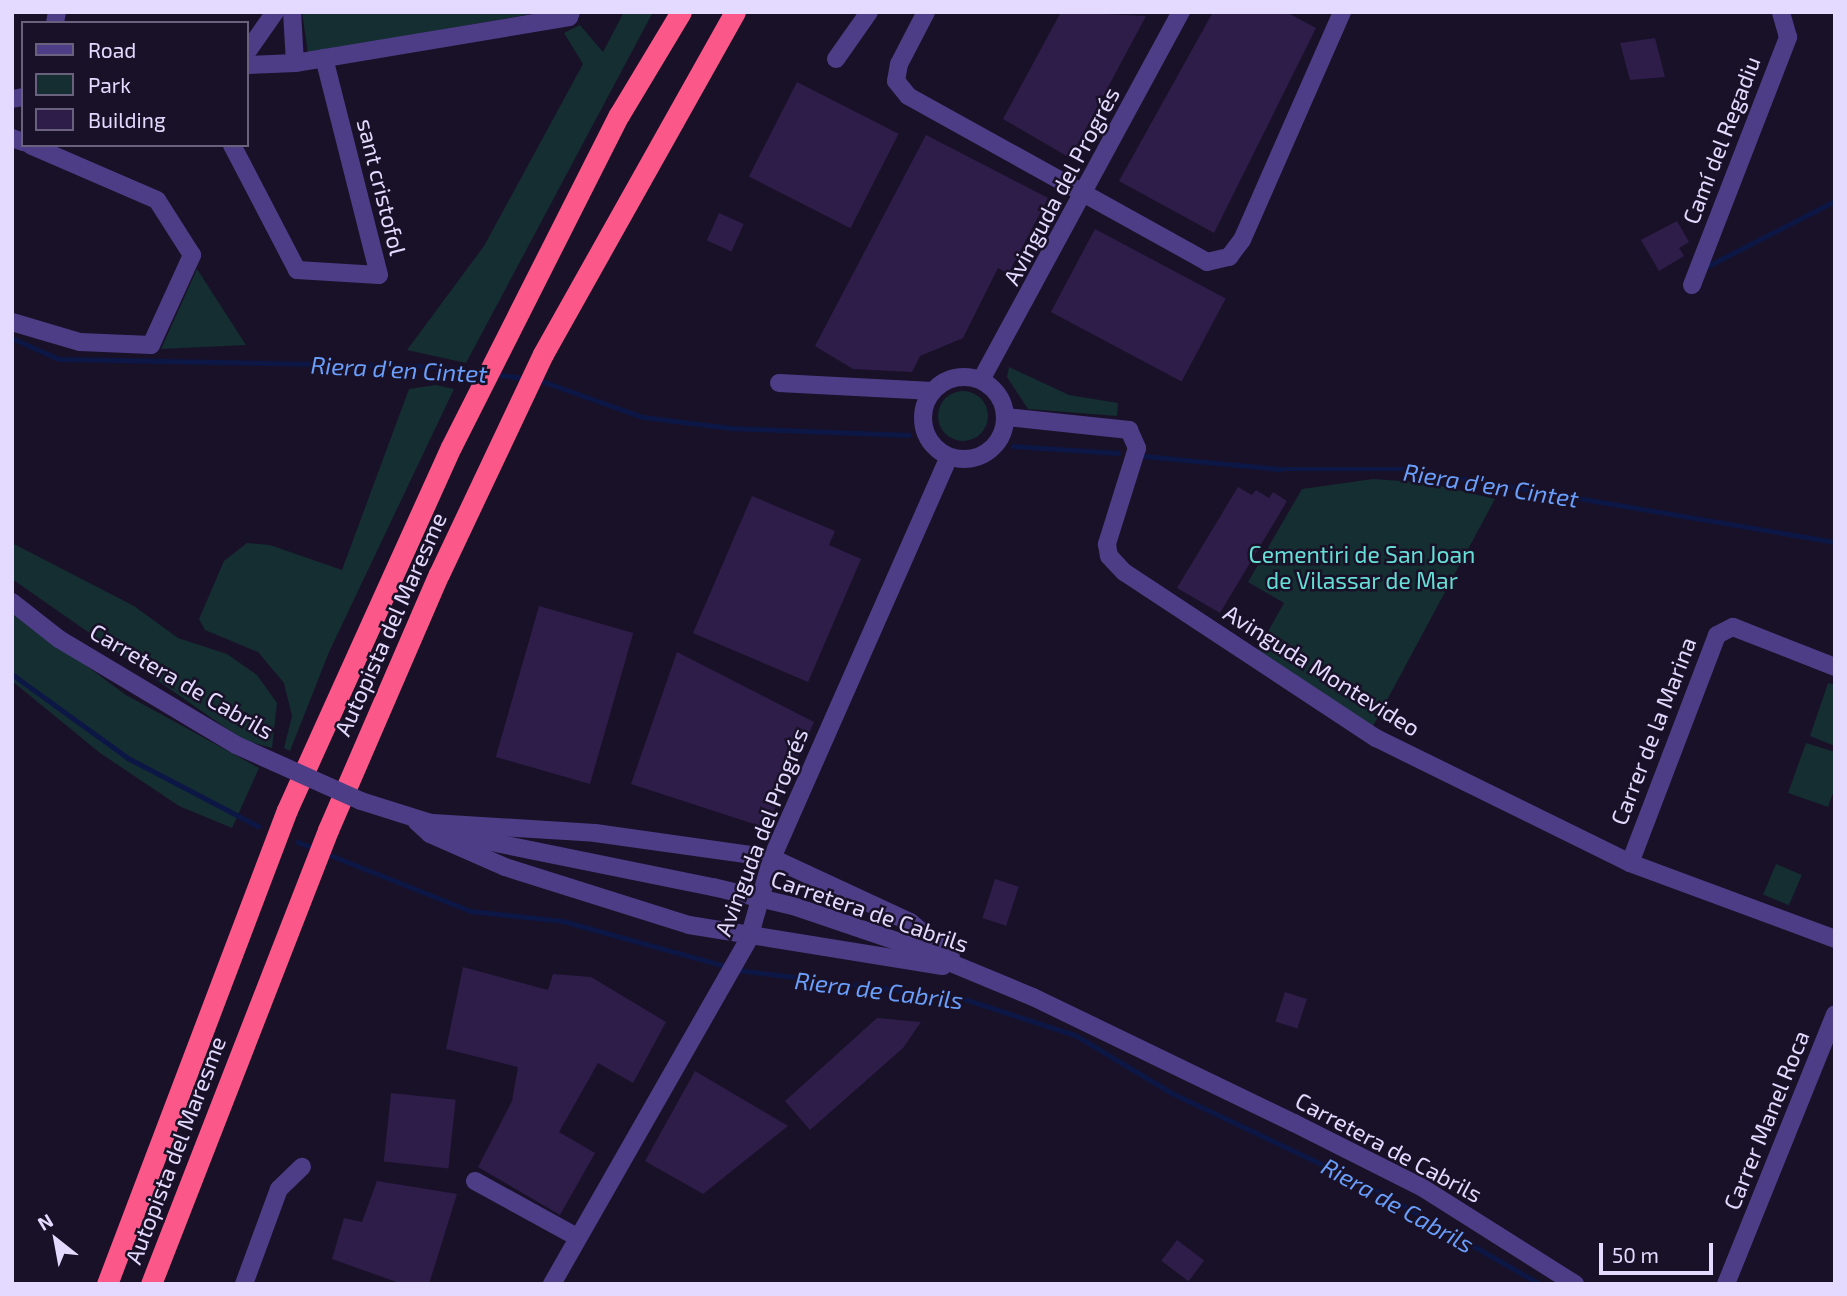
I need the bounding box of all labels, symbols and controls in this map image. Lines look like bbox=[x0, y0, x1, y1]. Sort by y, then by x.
legend bbox=[21, 21, 248, 147]
text: Road bbox=[88, 37, 136, 62]
street label: Camí del Regadiu bbox=[1676, 52, 1766, 228]
text: Park bbox=[88, 72, 131, 97]
street label: Avinguda del Progrés bbox=[997, 82, 1125, 290]
text: Building bbox=[88, 107, 166, 132]
street label: sant cristofol bbox=[352, 116, 412, 258]
water label: Riera d'en Cintet bbox=[310, 350, 488, 388]
water label: Riera d'en Cintet bbox=[1401, 457, 1581, 513]
street label: Autopista del Maresme bbox=[328, 508, 452, 740]
park label: Cementiri de San Joan de Vilassar de Mar bbox=[1248, 540, 1476, 594]
street label: Avinguda Montevideo bbox=[1219, 598, 1425, 742]
street label: Carretera de Cabrils bbox=[85, 617, 279, 745]
street label: Carrer de la Marina bbox=[1604, 633, 1702, 829]
street label: Avinguda del Progrés bbox=[709, 724, 813, 940]
street label: Carretera de Cabrils bbox=[768, 864, 972, 958]
water label: Riera de Cabrils bbox=[793, 965, 965, 1015]
street label: Carrer Manel Roca bbox=[1717, 1026, 1815, 1214]
street label: Autopista del Maresme bbox=[119, 1032, 231, 1268]
street label: Carretera de Cabrils bbox=[1291, 1086, 1487, 1208]
water label: Riera de Cabrils bbox=[1317, 1151, 1479, 1259]
north arrow bbox=[21, 1205, 91, 1275]
text: N bbox=[33, 1208, 57, 1235]
scale bar bbox=[1602, 1230, 1716, 1274]
text: 50 m bbox=[1612, 1242, 1659, 1267]

